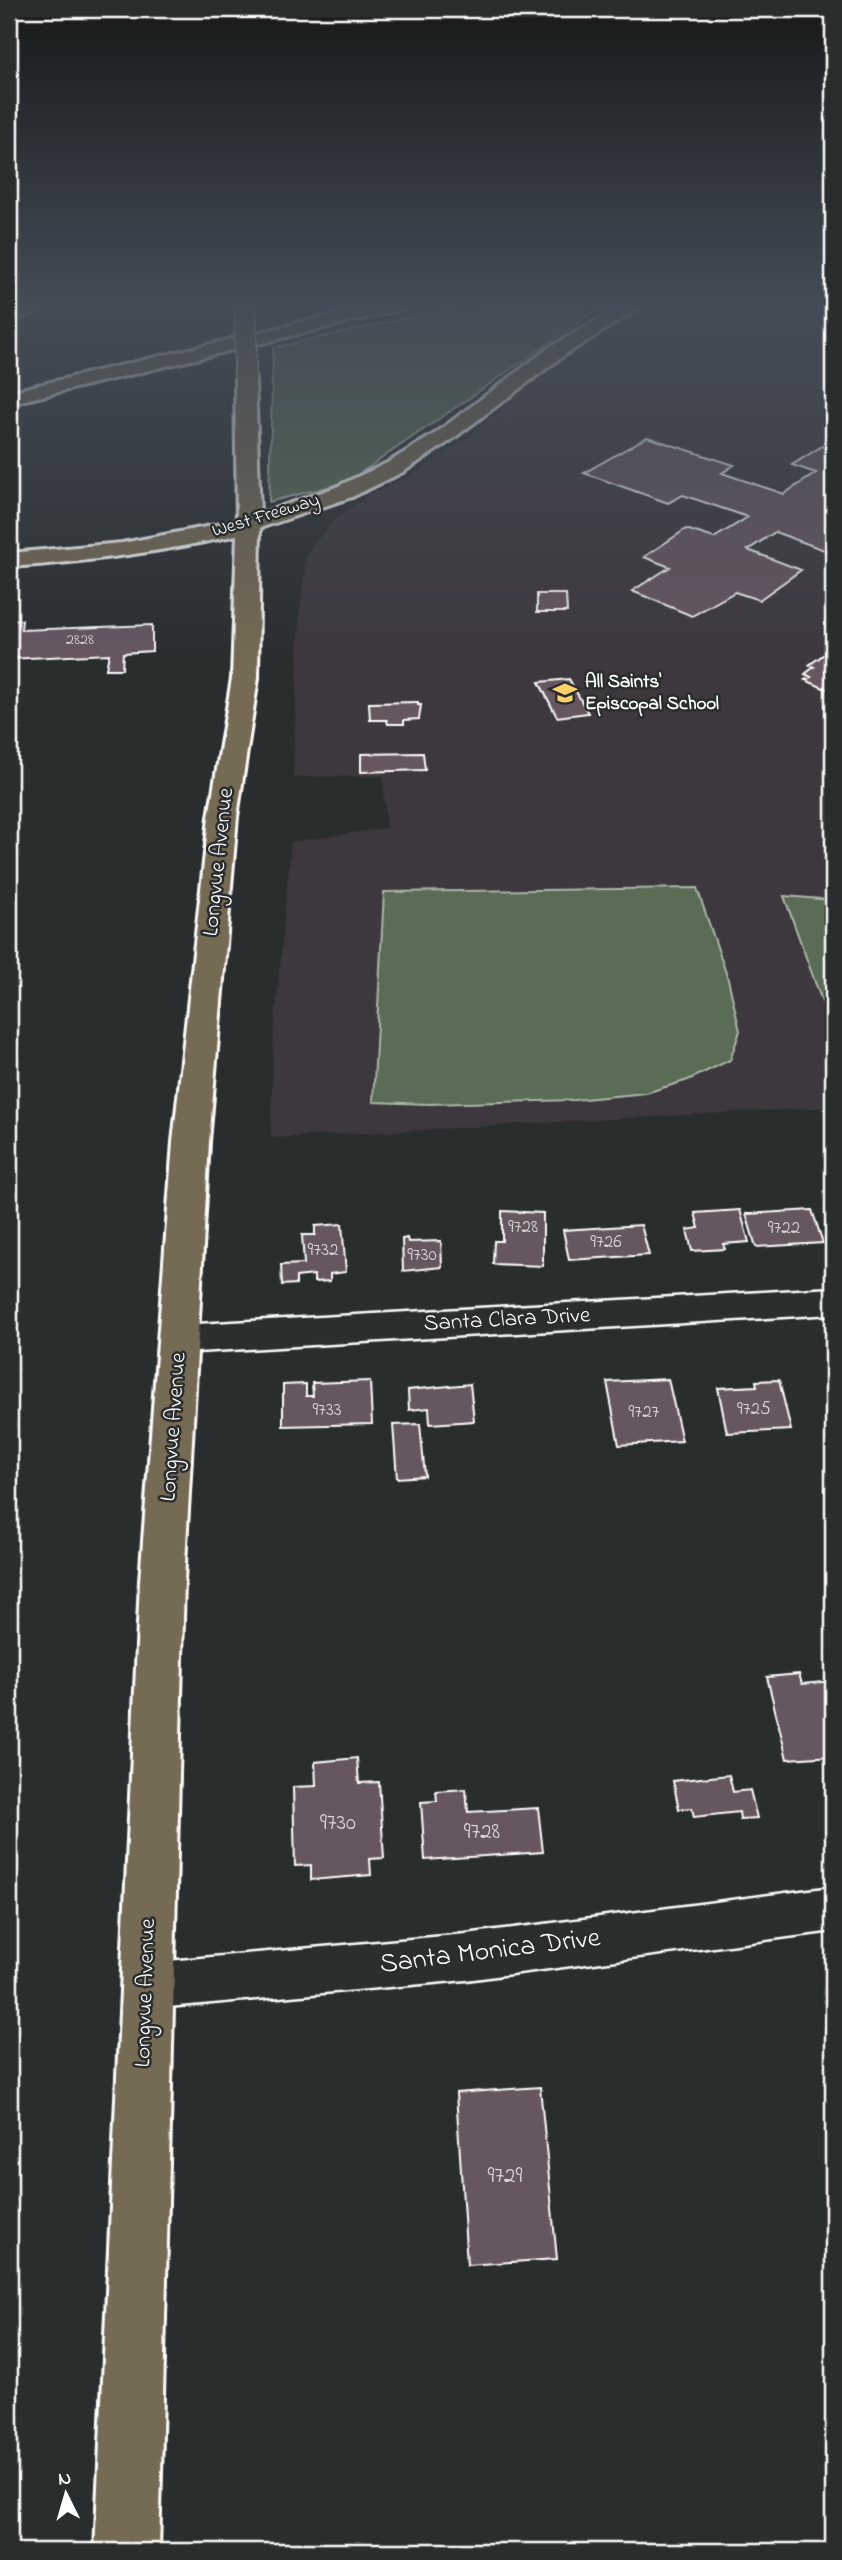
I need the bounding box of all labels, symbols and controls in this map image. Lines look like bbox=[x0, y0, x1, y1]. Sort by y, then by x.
street label: West Freeway bbox=[209, 487, 323, 546]
house number: 2828 bbox=[66, 628, 94, 652]
place label: All Saints' Episcopal School bbox=[585, 669, 719, 718]
school or university icon: All Saints' Episcopal School bbox=[551, 679, 579, 707]
street label: Longvue Avenue bbox=[195, 786, 244, 938]
house number: 9728 bbox=[508, 1214, 538, 1241]
house number: 9722 bbox=[768, 1215, 800, 1242]
house number: 9726 bbox=[590, 1229, 622, 1256]
house number: 9732 bbox=[308, 1237, 338, 1264]
house number: 9730 bbox=[407, 1242, 437, 1269]
street label: Santa Clara Drive bbox=[423, 1299, 592, 1341]
street label: Longvue Avenue bbox=[152, 1351, 197, 1503]
house number: 9725 bbox=[737, 1396, 771, 1423]
house number: 9733 bbox=[312, 1397, 342, 1424]
house number: 9727 bbox=[629, 1399, 660, 1426]
house number: 9730 bbox=[320, 1807, 356, 1840]
house number: 9728 bbox=[464, 1816, 500, 1849]
street label: Longvue Avenue bbox=[127, 1917, 166, 2068]
street label: Santa Monica Drive bbox=[377, 1918, 603, 1986]
house number: 9729 bbox=[488, 2160, 522, 2193]
north arrow bbox=[32, 2458, 102, 2528]
text: N bbox=[57, 2466, 72, 2494]

